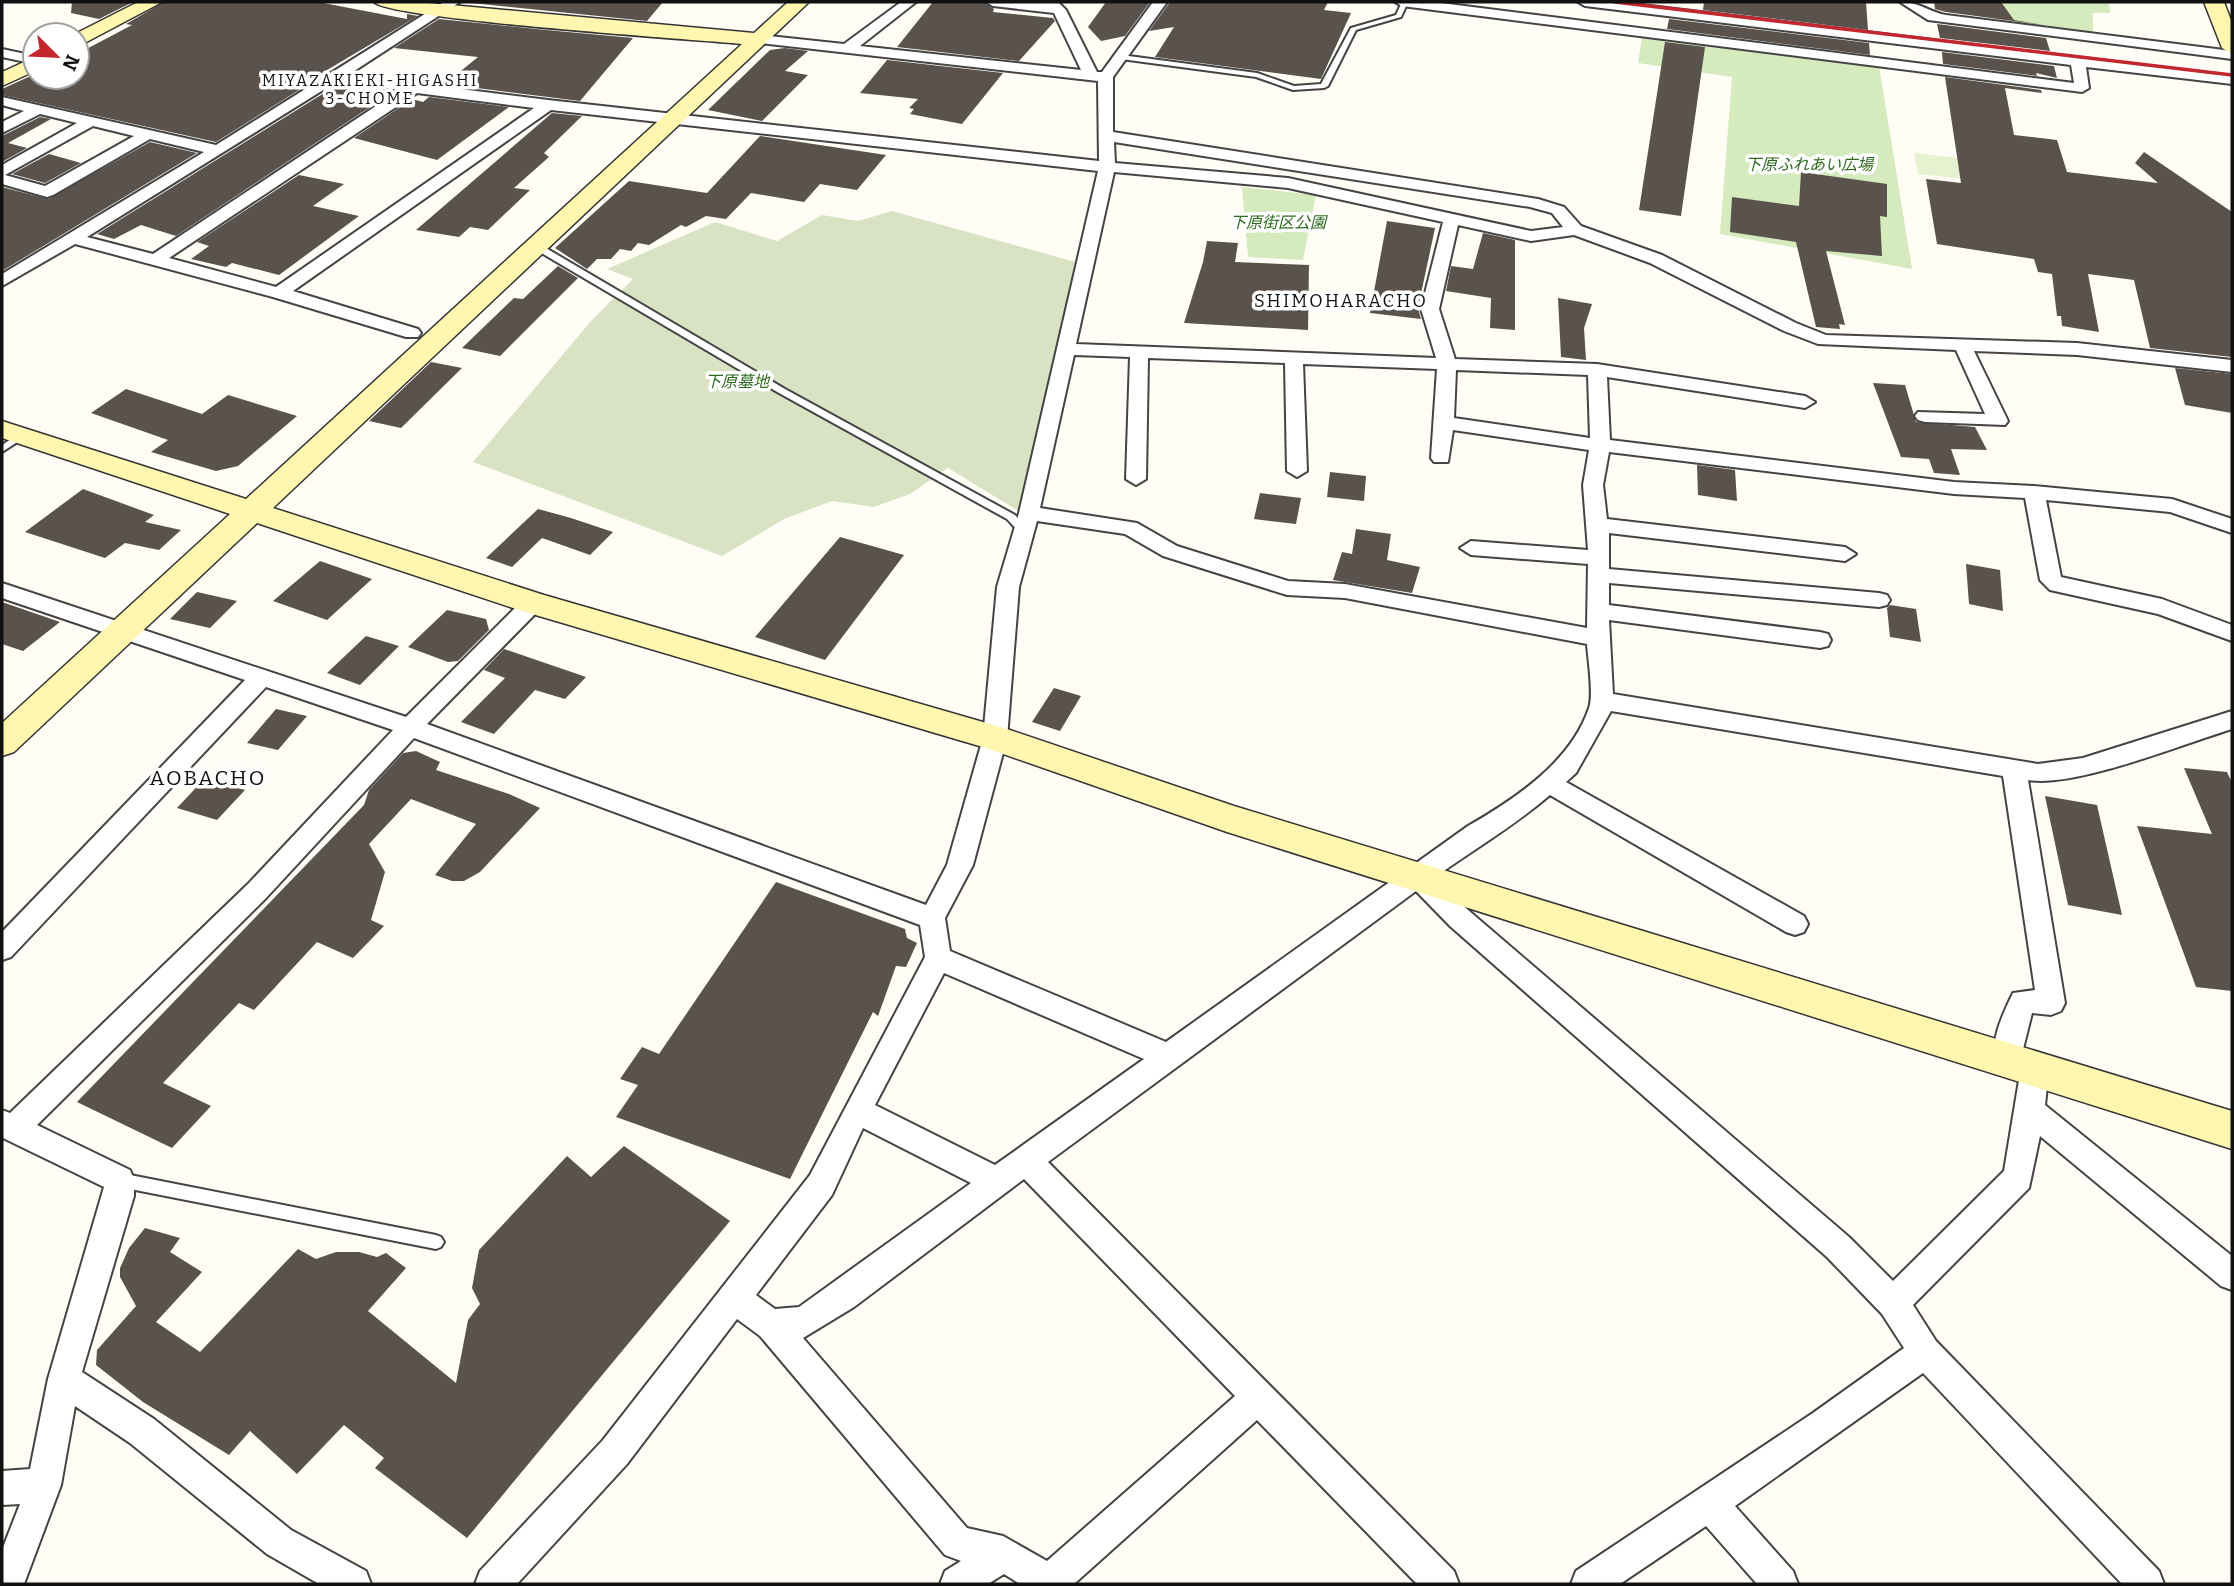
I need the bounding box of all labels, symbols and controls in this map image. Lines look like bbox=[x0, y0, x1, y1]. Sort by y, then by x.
north arrow bbox=[21, 21, 91, 91]
text: N bbox=[57, 51, 85, 74]
district label: MIYAZAKIEKI-HIGASHI 3-CHOME bbox=[262, 71, 478, 108]
park label: 下原ふれあい広場 bbox=[1745, 155, 1875, 174]
park label: 下原街区公園 bbox=[1230, 213, 1328, 232]
district label: SHIMOHARACHO bbox=[1254, 290, 1428, 312]
park label: 下原墓地 bbox=[705, 372, 771, 391]
district label: AOBACHO bbox=[150, 765, 266, 791]

